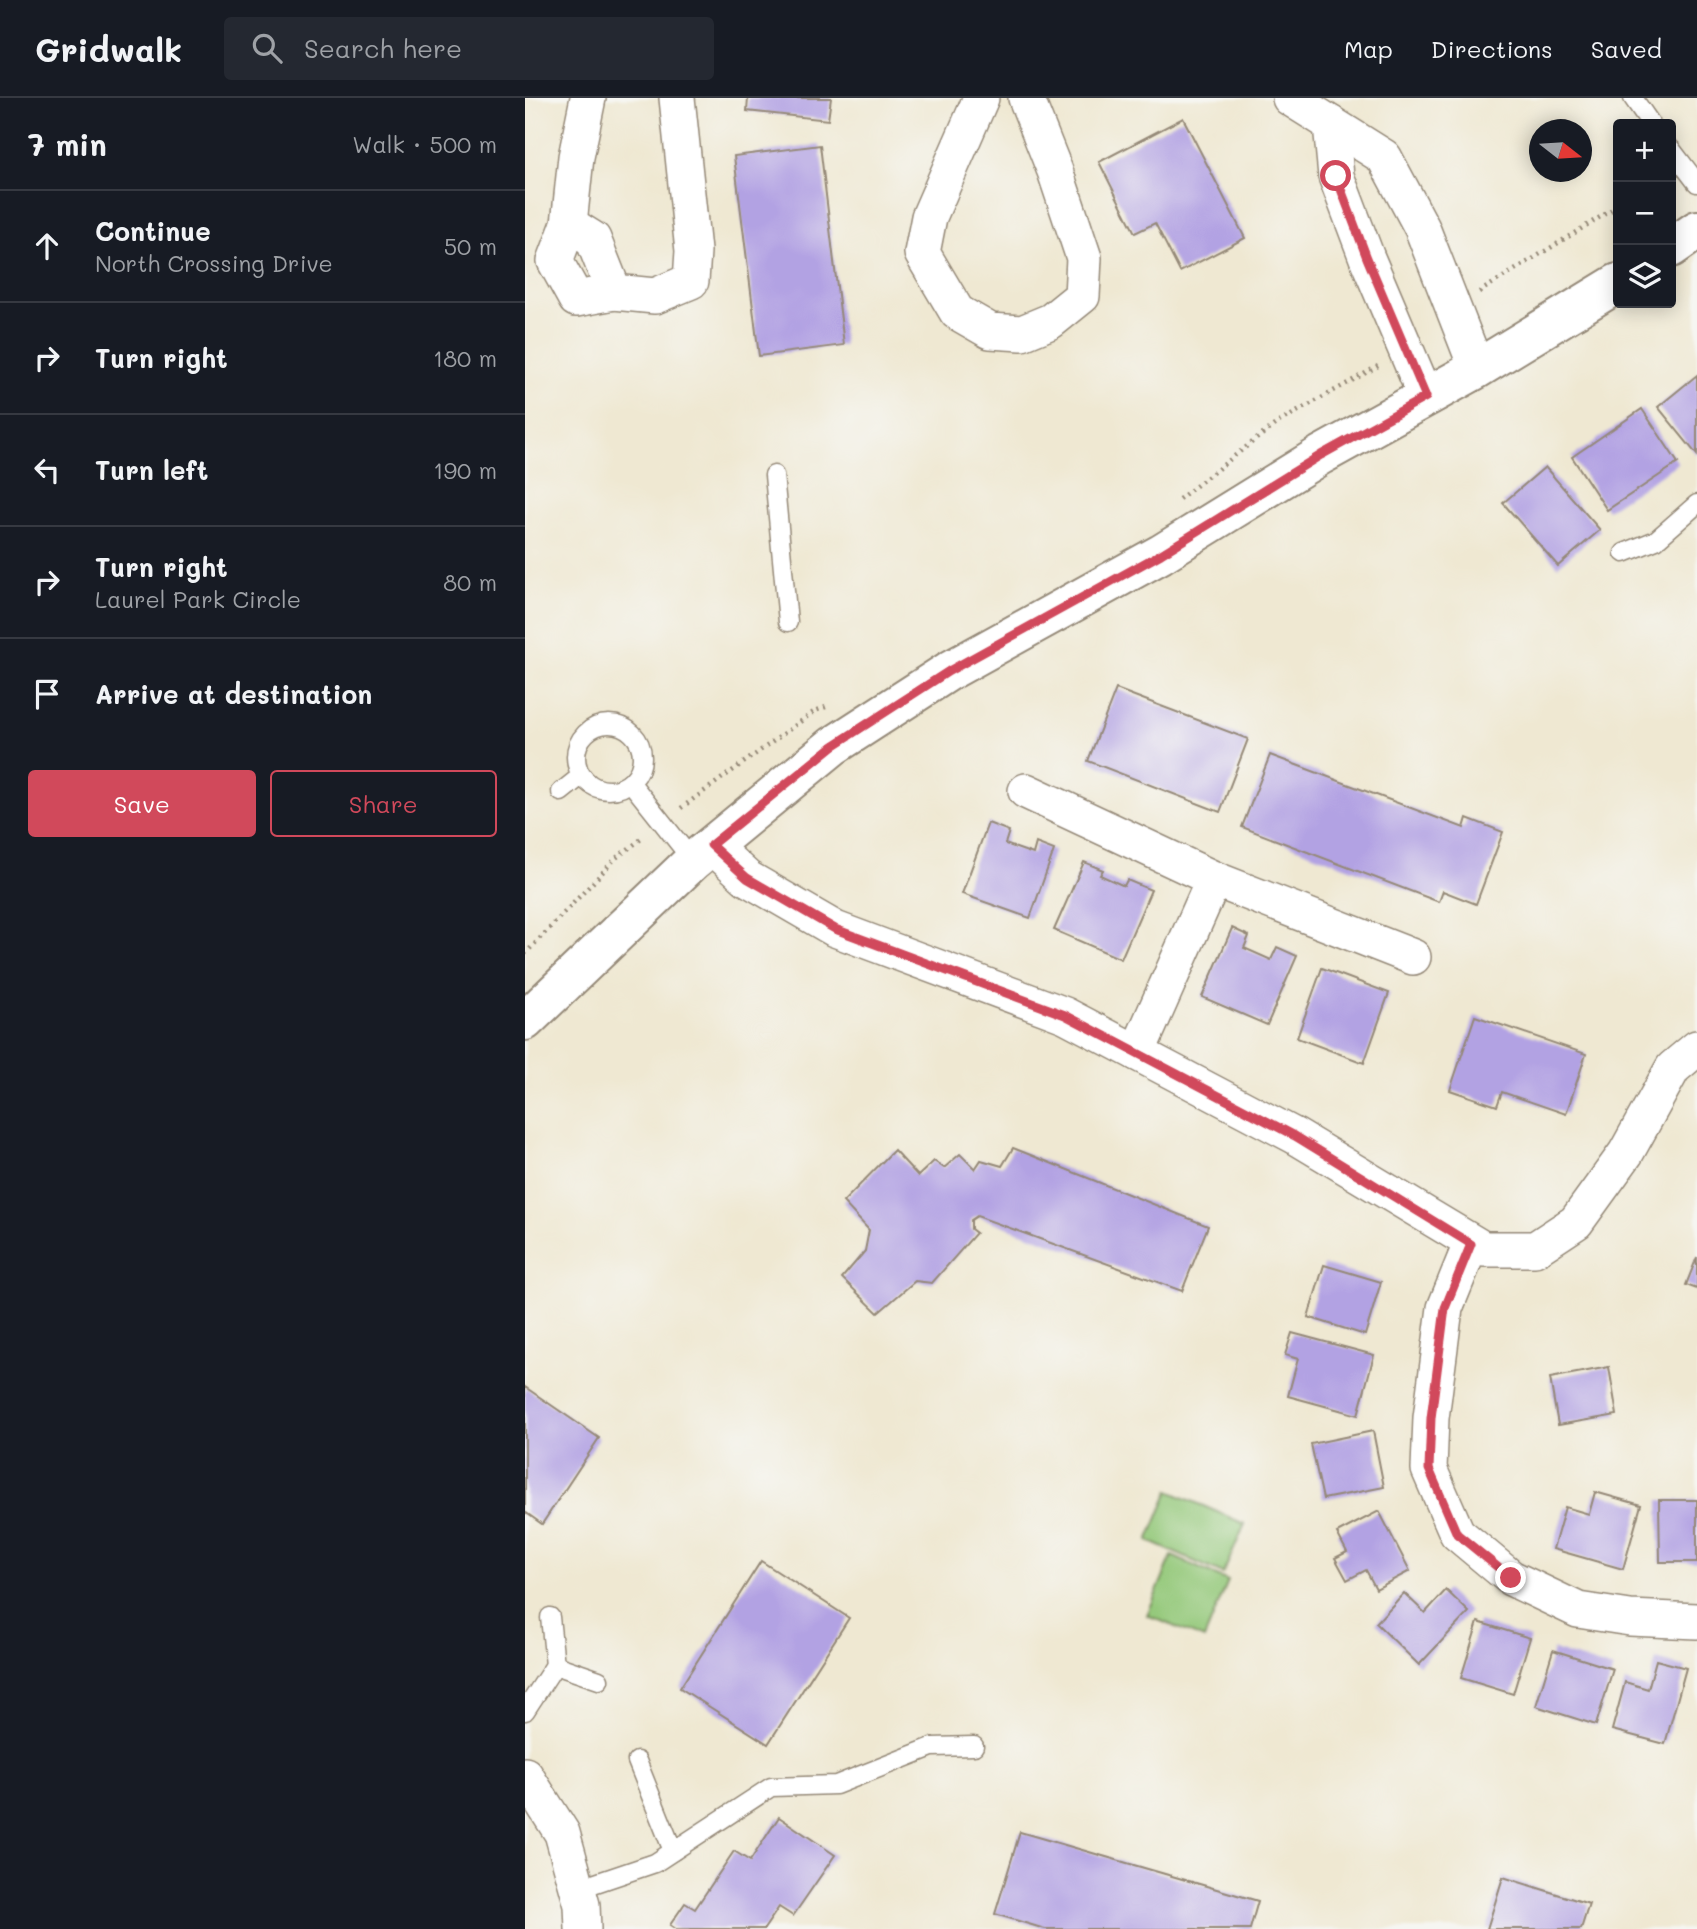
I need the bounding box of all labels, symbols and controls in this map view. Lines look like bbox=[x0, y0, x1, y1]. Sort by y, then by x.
search box bbox=[224, 17, 714, 80]
text: Gridwalk bbox=[35, 27, 182, 70]
icon: search bbox=[248, 29, 286, 67]
text: Search here bbox=[304, 31, 462, 65]
text: Map bbox=[1344, 33, 1393, 64]
text: Directions bbox=[1431, 33, 1553, 64]
text: Saved bbox=[1591, 33, 1662, 64]
north arrow bbox=[1529, 119, 1592, 182]
map controls bbox=[1613, 119, 1676, 308]
button: + bbox=[1613, 119, 1676, 182]
text: 7 min bbox=[28, 124, 107, 164]
text: Walk · 500 m bbox=[352, 129, 497, 159]
route start bbox=[1320, 160, 1351, 191]
button: − bbox=[1613, 182, 1676, 245]
text: Continue bbox=[95, 214, 211, 248]
icon: ahead bbox=[28, 227, 66, 265]
text: 50 m bbox=[444, 231, 497, 261]
button: layers bbox=[1613, 245, 1676, 308]
text: North Crossing Drive bbox=[95, 248, 333, 278]
icon: right bbox=[28, 339, 66, 377]
text: Turn right bbox=[95, 341, 228, 375]
text: 180 m bbox=[433, 343, 497, 373]
icon: left bbox=[28, 451, 66, 489]
text: Turn left bbox=[95, 453, 208, 487]
text: 190 m bbox=[433, 455, 497, 485]
text: Turn right bbox=[95, 550, 228, 584]
icon: right bbox=[28, 563, 66, 601]
text: 80 m bbox=[443, 567, 497, 597]
text: Laurel Park Circle bbox=[95, 584, 301, 614]
icon: arrive bbox=[28, 675, 66, 713]
text: Arrive at destination bbox=[95, 677, 372, 711]
button: Save bbox=[28, 770, 256, 837]
button: Share bbox=[270, 770, 497, 837]
route end bbox=[1495, 1562, 1526, 1593]

